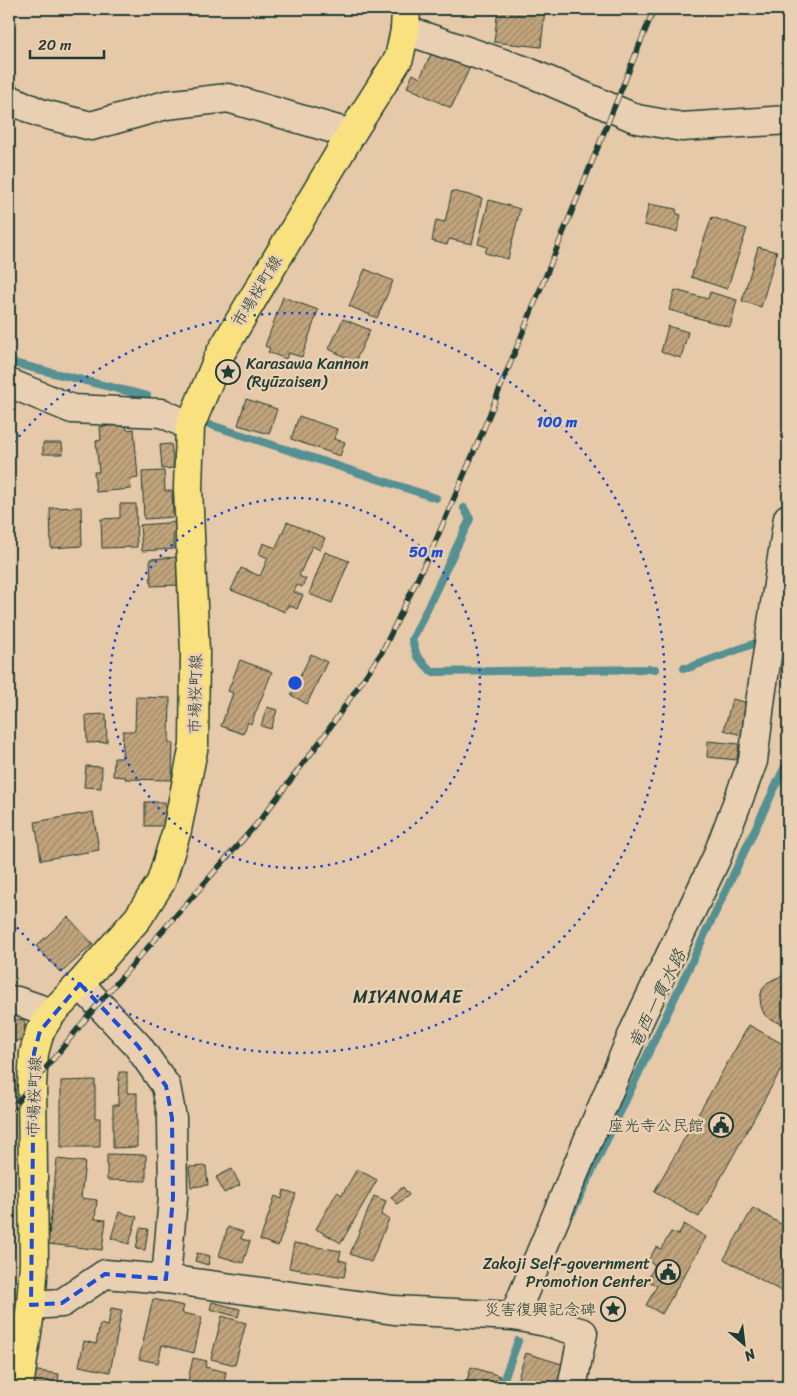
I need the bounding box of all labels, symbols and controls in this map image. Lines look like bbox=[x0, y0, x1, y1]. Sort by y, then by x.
scale bar bbox=[30, 28, 104, 60]
text: 20 m bbox=[38, 32, 72, 58]
street label: 市場桜町線 bbox=[224, 249, 290, 333]
place label: Karasawa Kannon (Ryūzaisen) bbox=[246, 349, 369, 396]
place icon: Karasawa Kannon (Ryūzaisen) bbox=[215, 359, 241, 385]
text: 100 m bbox=[537, 409, 578, 435]
text: 50 m bbox=[409, 539, 444, 565]
street label: 市場桜町線 bbox=[180, 654, 210, 734]
centre of rings bbox=[286, 674, 304, 692]
water label: 竜西一貫水路 bbox=[619, 943, 695, 1055]
district label: MIYANOMAE bbox=[353, 981, 463, 1013]
street label: 市場桜町線 bbox=[18, 1056, 50, 1136]
place label: 座光寺公民館 bbox=[608, 1111, 704, 1140]
public building icon: 座光寺公民館 bbox=[708, 1112, 734, 1138]
place label: Zakoji Self-government Promotion Center bbox=[483, 1249, 651, 1296]
public building icon: Zakoji Self-government Promotion Center bbox=[655, 1259, 681, 1285]
place label: 災害復興記念碑 bbox=[484, 1295, 596, 1324]
place icon: 災害復興記念碑 bbox=[600, 1296, 626, 1322]
north arrow bbox=[720, 1318, 770, 1368]
text: N bbox=[739, 1341, 761, 1368]

